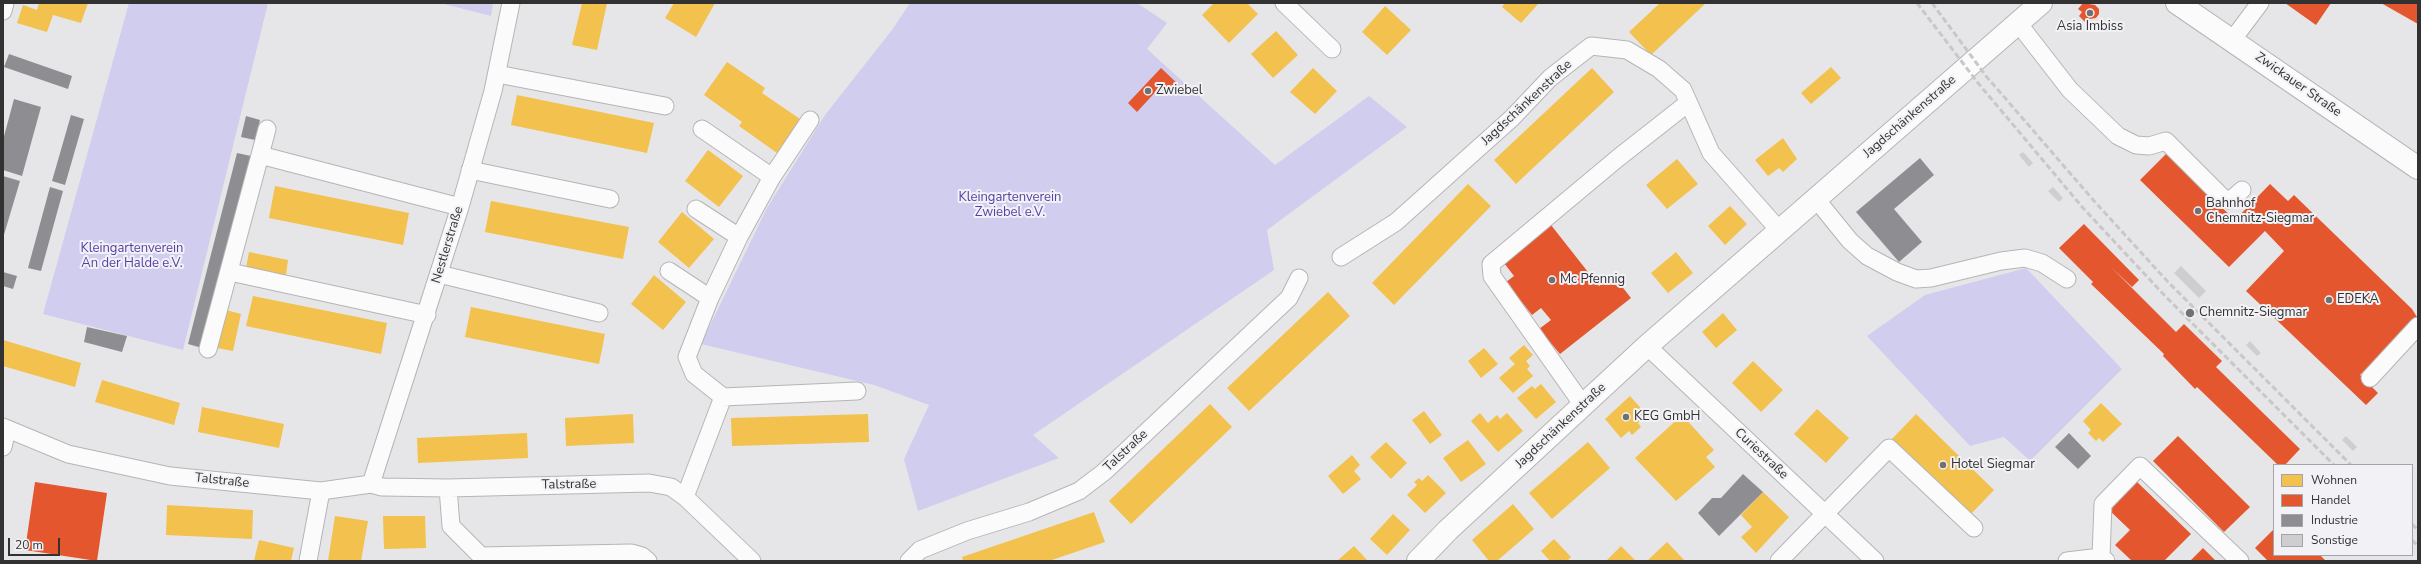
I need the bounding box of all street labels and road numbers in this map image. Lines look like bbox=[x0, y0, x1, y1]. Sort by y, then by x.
street label: Zwickauer Straße bbox=[2252, 49, 2344, 121]
street label: Jagdschänkenstraße bbox=[1479, 57, 1575, 149]
street label: Jagdschänkenstraße bbox=[1860, 72, 1960, 162]
street label: Nestlerstraße bbox=[429, 205, 467, 285]
street label: Jagdschänkenstraße bbox=[1513, 380, 1609, 472]
street label: Curiestraße bbox=[1731, 425, 1791, 483]
street label: Talstraße bbox=[1101, 427, 1151, 475]
street label: Talstraße bbox=[194, 470, 250, 492]
street label: Talstraße bbox=[542, 477, 596, 493]

